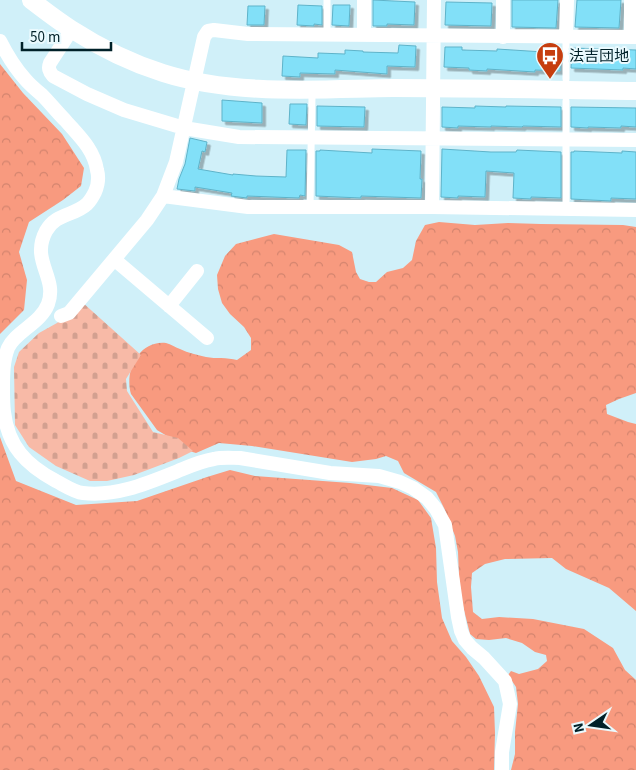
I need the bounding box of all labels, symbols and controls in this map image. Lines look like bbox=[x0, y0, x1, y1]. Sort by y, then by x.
scale bar bbox=[22, 20, 111, 52]
text: 50 m bbox=[30, 27, 60, 48]
bus stop icon: 法吉団地 bbox=[535, 41, 565, 80]
place label: 法吉団地 bbox=[569, 46, 629, 67]
north arrow bbox=[566, 700, 616, 750]
text: N bbox=[569, 721, 590, 734]

